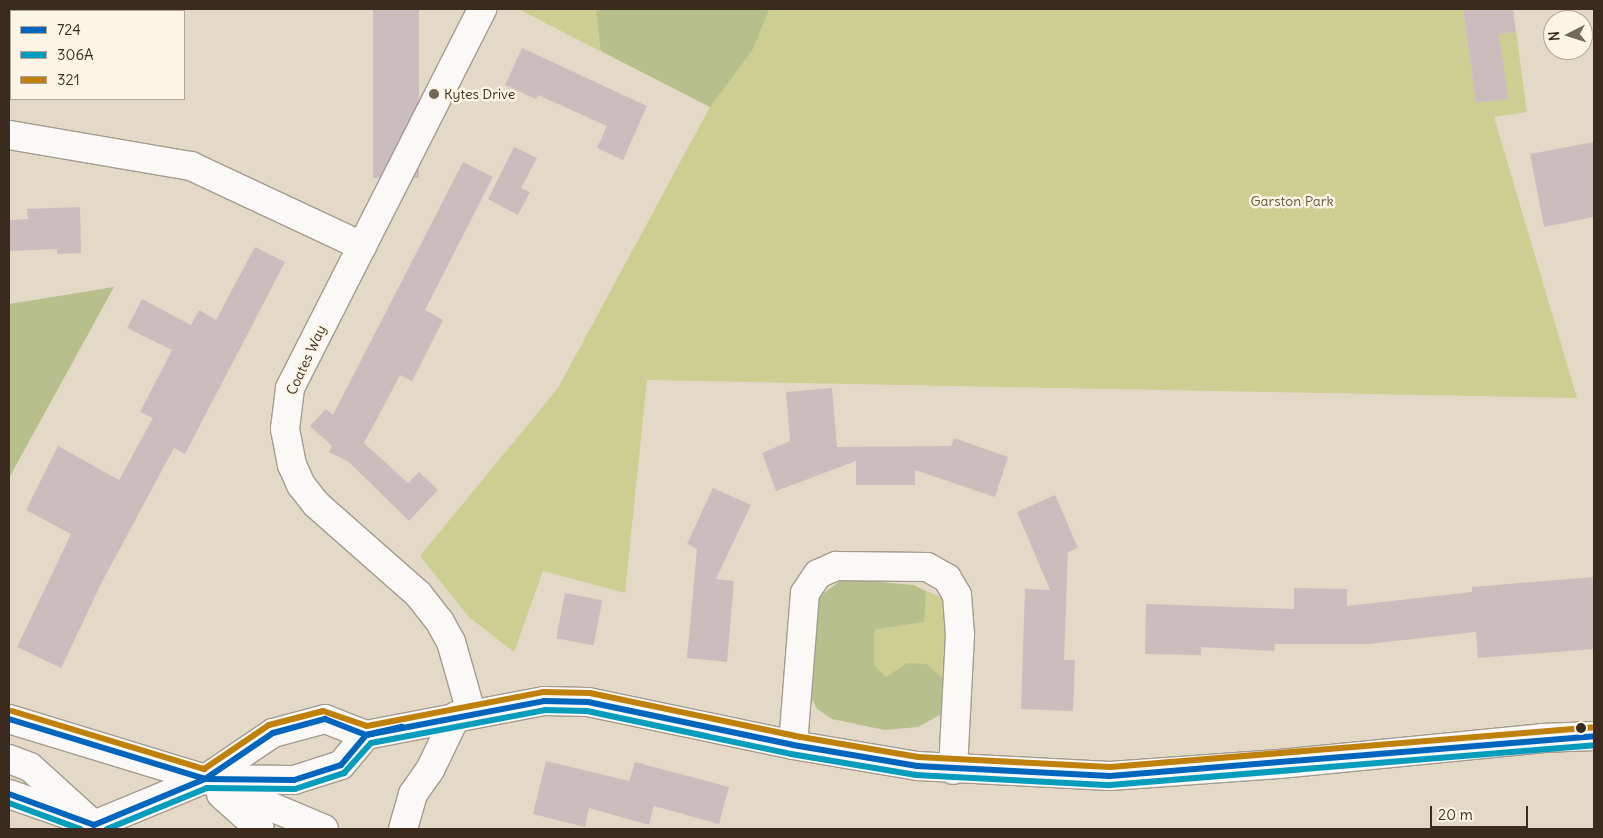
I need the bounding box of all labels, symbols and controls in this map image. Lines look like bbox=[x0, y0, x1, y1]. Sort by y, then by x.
legend bbox=[10, 10, 185, 100]
north arrow bbox=[1543, 10, 1593, 60]
text: 724 bbox=[57, 20, 81, 39]
text: N bbox=[1545, 31, 1563, 42]
text: 306A bbox=[57, 45, 94, 64]
text: 321 bbox=[57, 70, 80, 89]
place label: Kytes Drive bbox=[444, 86, 515, 102]
marker: Kytes Drive bbox=[428, 88, 440, 100]
park label: Garston Park bbox=[1250, 193, 1334, 209]
street label: Coates Way bbox=[283, 323, 329, 397]
unlabelled marker bbox=[1576, 723, 1586, 733]
scale bar bbox=[1433, 796, 1530, 828]
text: 20 m bbox=[1438, 805, 1473, 824]

